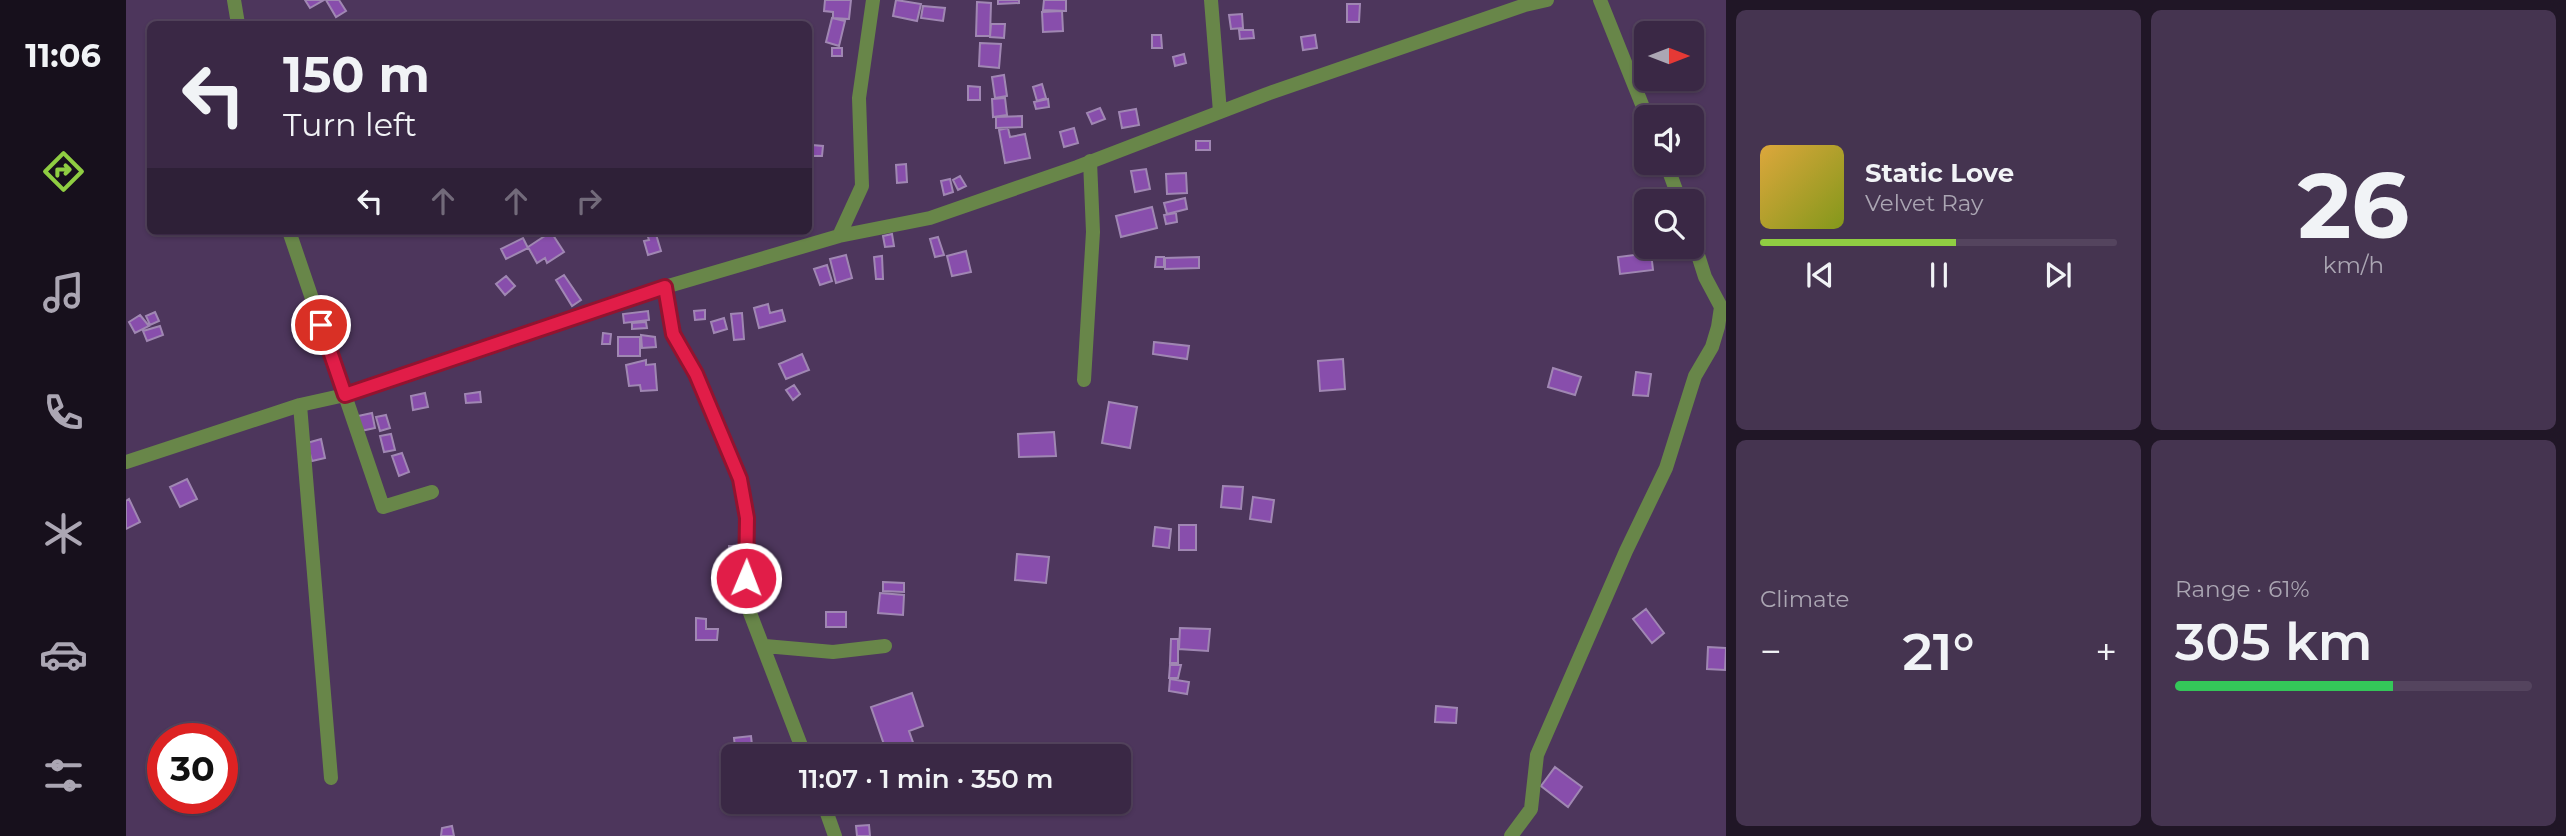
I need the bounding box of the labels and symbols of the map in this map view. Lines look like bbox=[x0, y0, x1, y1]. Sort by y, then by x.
north arrow bbox=[1634, 21, 1704, 91]
pin bbox=[291, 295, 351, 355]
position arrow bbox=[709, 541, 783, 615]
speed limit sign: 30 bbox=[147, 723, 238, 814]

